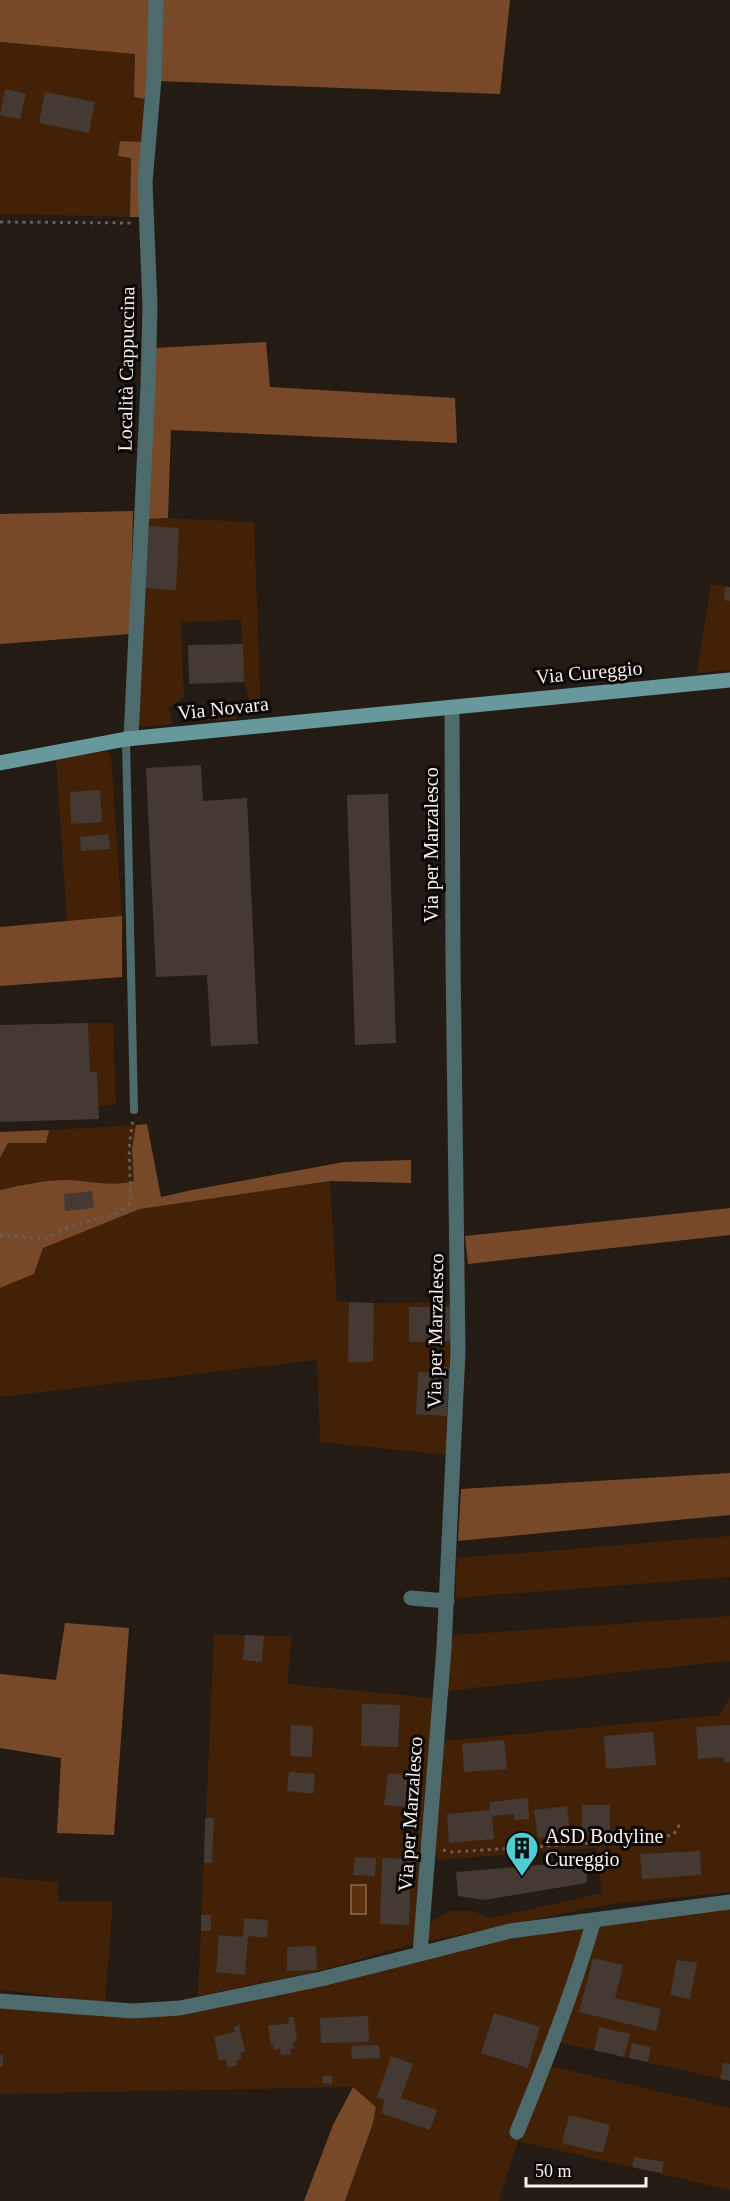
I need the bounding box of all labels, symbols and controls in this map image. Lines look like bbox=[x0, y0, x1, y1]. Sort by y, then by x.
street label: Località Cappuccina bbox=[114, 286, 139, 452]
street label: Via Cureggio bbox=[535, 656, 643, 689]
street label: Via Novara bbox=[176, 692, 270, 724]
street label: Via per Marzalesco bbox=[420, 767, 443, 923]
street label: Via per Marzalesco bbox=[423, 1253, 448, 1409]
street label: Via per Marzalesco bbox=[394, 1736, 427, 1892]
place label: ASD Bodyline Cureggio bbox=[545, 1825, 663, 1871]
building icon: ASD Bodyline Cureggio bbox=[504, 1830, 540, 1877]
scale bar bbox=[526, 2150, 646, 2188]
text: 50 m bbox=[535, 2161, 572, 2181]

